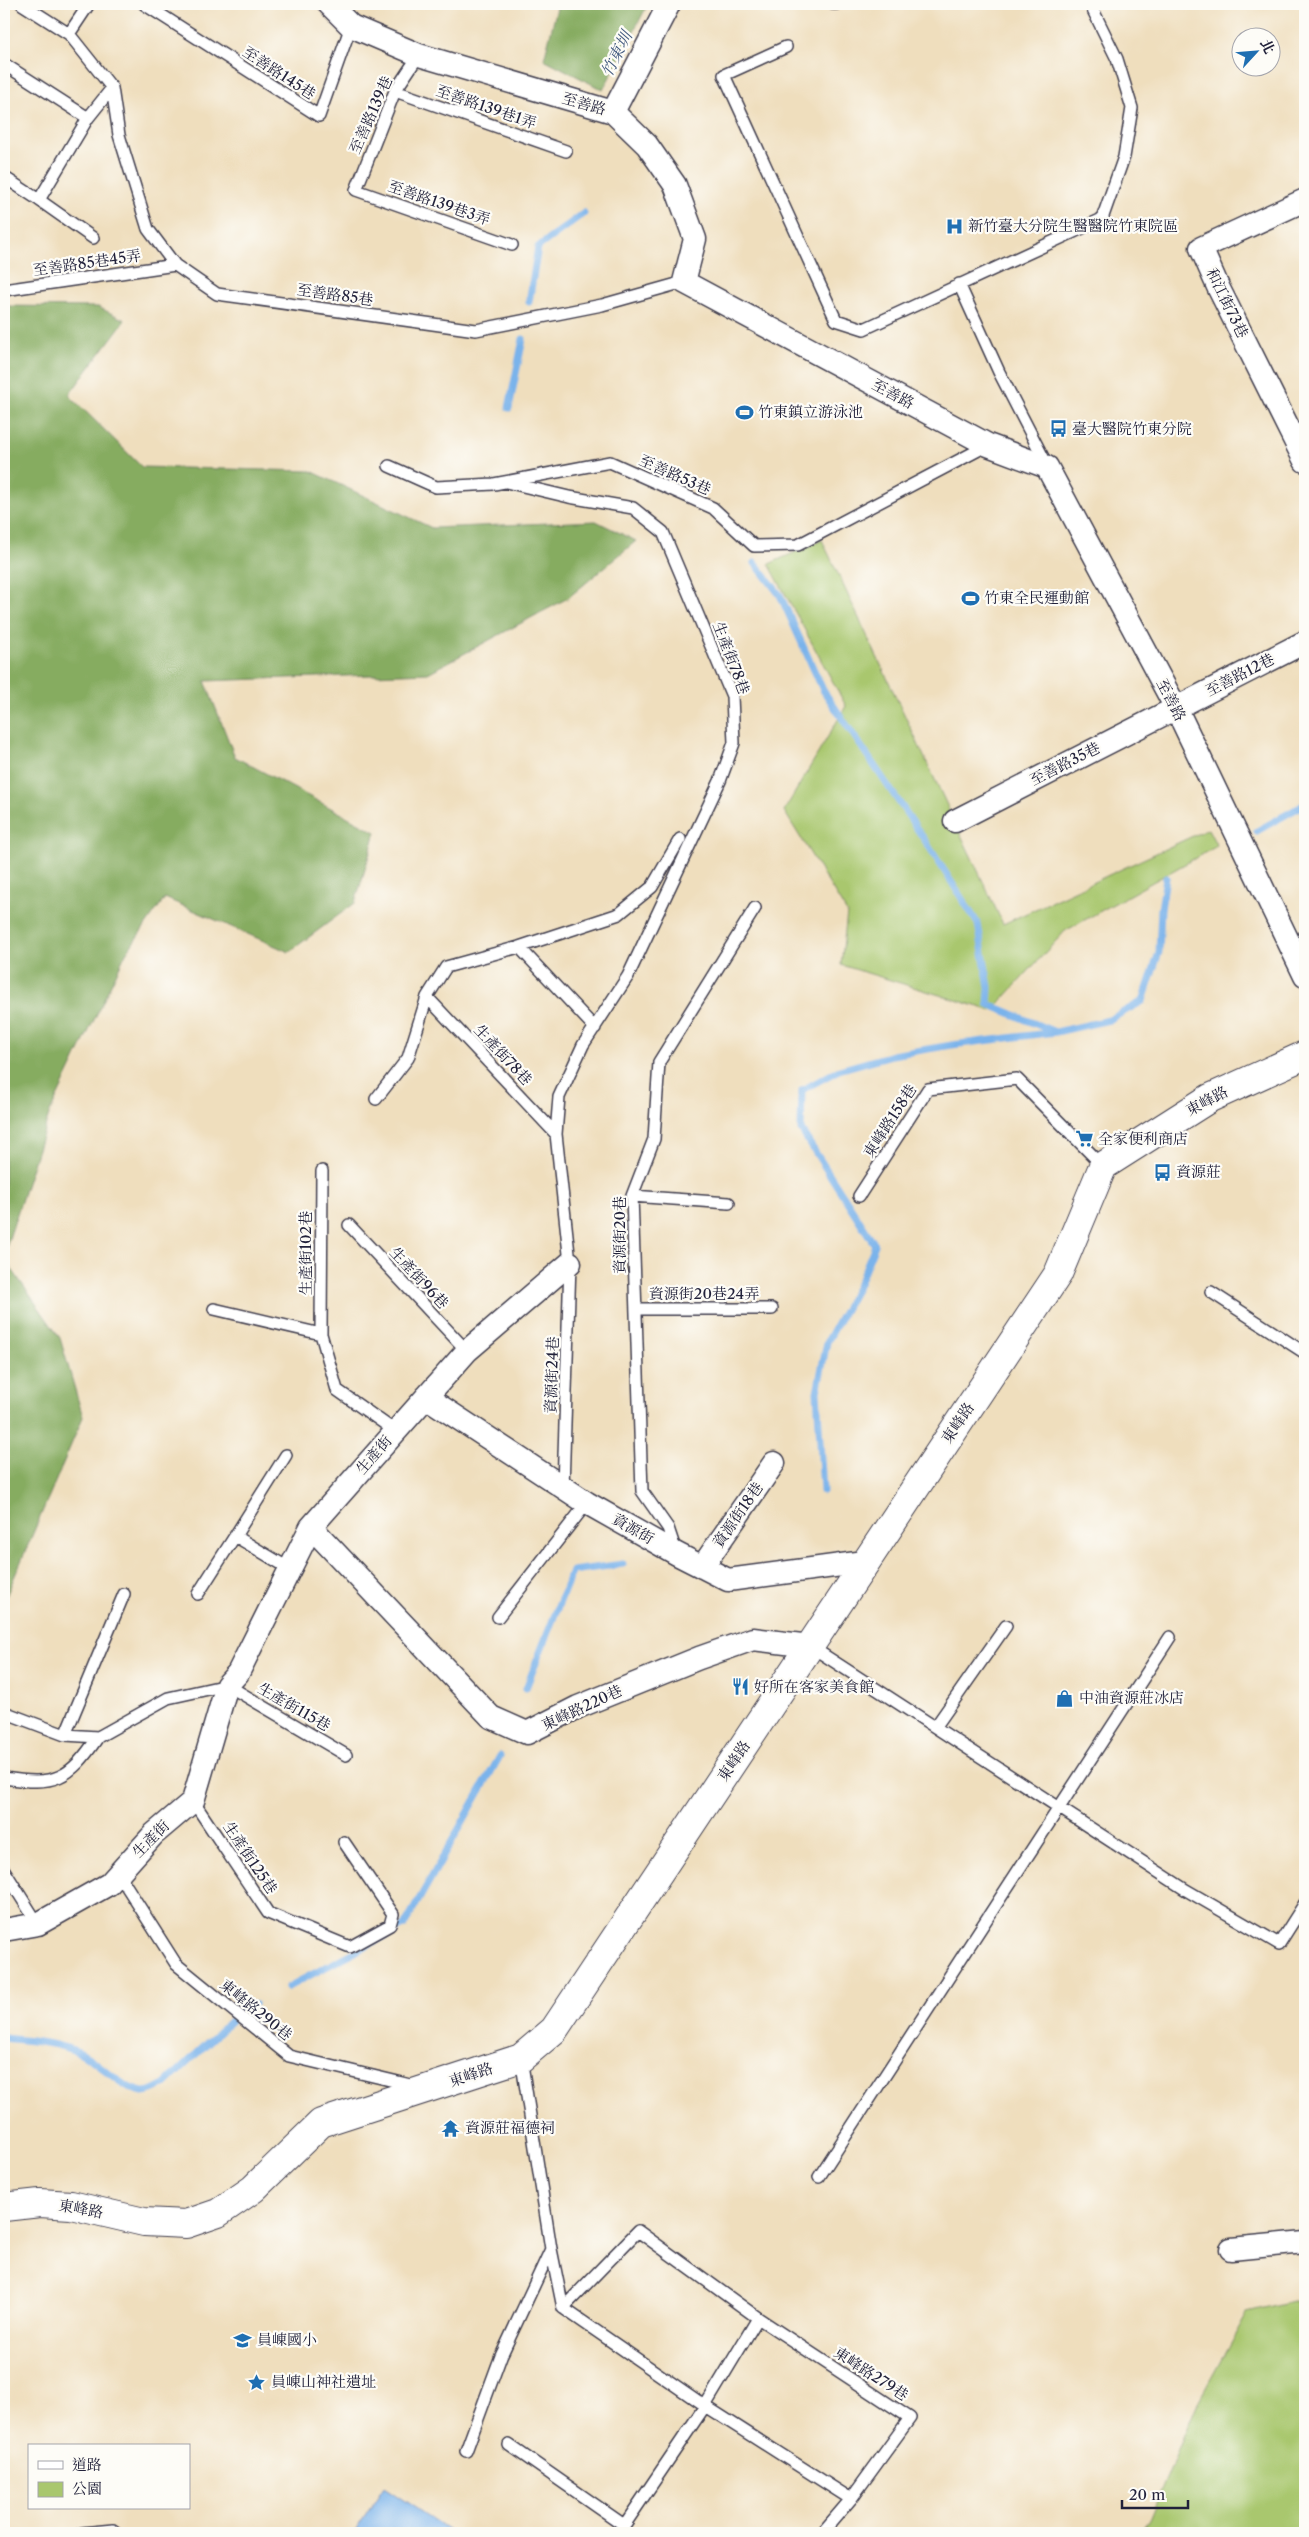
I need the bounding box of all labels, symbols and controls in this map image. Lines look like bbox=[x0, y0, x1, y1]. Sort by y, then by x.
water label: 竹東圳 bbox=[596, 25, 637, 80]
north arrow bbox=[1232, 28, 1282, 78]
text: 北 bbox=[1257, 36, 1279, 57]
street label: 至善路145巷 bbox=[239, 42, 319, 103]
street label: 至善路139巷 bbox=[345, 73, 396, 157]
street label: 至善路139巷1弄 bbox=[434, 81, 539, 133]
street label: 至善路 bbox=[560, 88, 608, 119]
street label: 至善路139巷3弄 bbox=[386, 176, 493, 229]
hospital icon: 新竹臺大分院生醫醫院竹東院區 bbox=[944, 216, 964, 236]
place label: 新竹臺大分院生醫醫院竹東院區 bbox=[968, 216, 1178, 235]
street label: 至善路85巷45弄 bbox=[32, 246, 142, 279]
street label: 和江街73巷 bbox=[1202, 265, 1253, 341]
street label: 至善路85巷 bbox=[296, 280, 375, 309]
street label: 至善路 bbox=[869, 375, 918, 413]
sports icon: 竹東鎮立游泳池 bbox=[734, 402, 754, 422]
place label: 竹東鎮立游泳池 bbox=[758, 402, 863, 421]
bus stop icon: 臺大醫院竹東分院 bbox=[1048, 419, 1068, 439]
place label: 臺大醫院竹東分院 bbox=[1072, 419, 1192, 438]
street label: 至善路53巷 bbox=[636, 450, 714, 499]
sports icon: 竹東全民運動館 bbox=[960, 588, 980, 608]
place label: 竹東全民運動館 bbox=[984, 588, 1089, 607]
street label: 生產街78巷 bbox=[709, 619, 754, 697]
street label: 至善路12巷 bbox=[1202, 649, 1277, 700]
street label: 至善路 bbox=[1153, 675, 1190, 724]
street label: 至善路35巷 bbox=[1026, 738, 1103, 789]
street label: 生產街78巷 bbox=[470, 1020, 536, 1089]
street label: 東峰路158巷 bbox=[859, 1081, 920, 1161]
street label: 東峰路 bbox=[1182, 1082, 1231, 1120]
supermarket icon: 全家便利商店 bbox=[1074, 1129, 1094, 1149]
place label: 全家便利商店 bbox=[1098, 1129, 1188, 1148]
bus stop icon: 資源莊 bbox=[1152, 1162, 1172, 1182]
place label: 資源莊 bbox=[1176, 1162, 1221, 1181]
street label: 資源街20巷 bbox=[610, 1196, 629, 1274]
street label: 生產街102巷 bbox=[296, 1211, 315, 1295]
street label: 生產街96巷 bbox=[386, 1243, 453, 1313]
street label: 資源街20巷24弄 bbox=[649, 1284, 759, 1303]
street label: 資源街24巷 bbox=[541, 1336, 562, 1414]
street label: 東峰路 bbox=[937, 1399, 978, 1447]
street label: 生產街 bbox=[352, 1431, 396, 1478]
street label: 資源街18巷 bbox=[708, 1478, 767, 1551]
street label: 資源街 bbox=[609, 1509, 657, 1548]
restaurant icon: 好所在客家美食館 bbox=[730, 1677, 750, 1697]
place label: 好所在客家美食館 bbox=[754, 1677, 874, 1696]
street label: 生產街115巷 bbox=[255, 1678, 334, 1735]
street label: 東峰路220巷 bbox=[538, 1681, 625, 1734]
shop icon: 中油資源莊冰店 bbox=[1055, 1688, 1075, 1708]
place label: 中油資源莊冰店 bbox=[1079, 1688, 1184, 1707]
street label: 東峰路 bbox=[713, 1737, 754, 1785]
street label: 生產街 bbox=[128, 1816, 173, 1861]
street label: 生產街125巷 bbox=[219, 1818, 282, 1897]
street label: 東峰路290巷 bbox=[217, 1975, 296, 2044]
street label: 東峰路 bbox=[446, 2058, 495, 2091]
temple icon: 資源莊福德祠 bbox=[441, 2118, 461, 2138]
place label: 資源莊福德祠 bbox=[465, 2118, 555, 2137]
street label: 東峰路 bbox=[57, 2195, 105, 2222]
school or university icon: 員崠國小 bbox=[233, 2330, 253, 2350]
place label: 員崠國小 bbox=[257, 2330, 317, 2349]
street label: 東峰路279巷 bbox=[831, 2343, 912, 2405]
place icon: 員崠山神社遺址 bbox=[247, 2372, 267, 2392]
place label: 員崠山神社遺址 bbox=[271, 2372, 376, 2391]
legend bbox=[28, 2444, 190, 2510]
text: 道路 bbox=[72, 2455, 102, 2474]
scale bar bbox=[1122, 2477, 1188, 2509]
text: 公園 bbox=[72, 2479, 102, 2498]
text: 20 m bbox=[1129, 2485, 1165, 2504]

